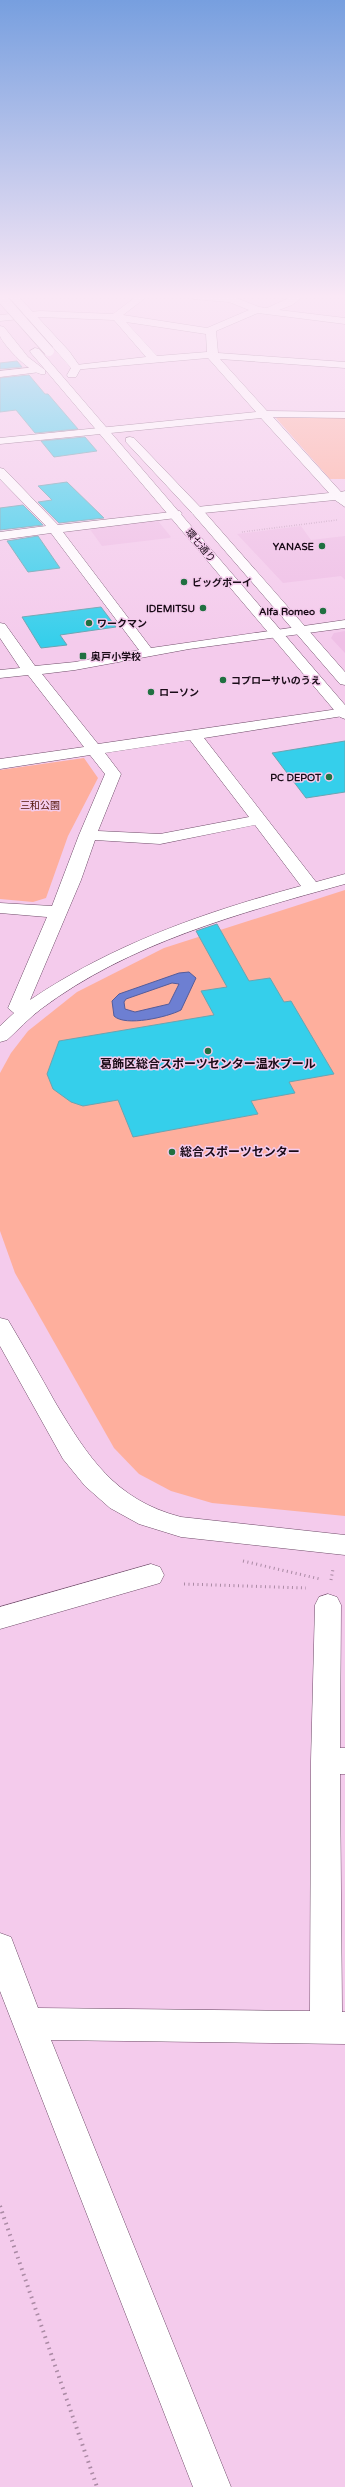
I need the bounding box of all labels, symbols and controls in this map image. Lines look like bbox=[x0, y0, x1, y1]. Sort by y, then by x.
street label: 環七通り bbox=[183, 526, 218, 565]
place label: YANASE bbox=[273, 541, 315, 553]
marker: YANASE bbox=[317, 541, 327, 551]
marker: ビッグボーイ bbox=[179, 577, 189, 587]
place label: ビッグボーイ bbox=[192, 577, 252, 589]
place label: IDEMITSU bbox=[146, 603, 195, 615]
marker: IDEMITSU bbox=[198, 603, 208, 613]
place label: Alfa Romeo bbox=[259, 606, 315, 618]
marker: Alfa Romeo bbox=[318, 606, 328, 616]
marker: ワークマン bbox=[84, 618, 94, 628]
place label: ワークマン bbox=[97, 618, 147, 630]
marker: 奥戸小学校 bbox=[78, 651, 88, 661]
place label: 奥戸小学校 bbox=[91, 651, 141, 663]
marker: コプローサいのうえ bbox=[218, 675, 228, 685]
place label: コプローサいのうえ bbox=[231, 675, 321, 687]
marker: ローソン bbox=[146, 687, 156, 697]
place label: ローソン bbox=[159, 687, 199, 699]
place label: PC DEPOT bbox=[270, 772, 322, 784]
marker: PC DEPOT bbox=[324, 772, 334, 782]
park label: 三和公園 bbox=[20, 800, 60, 812]
marker: 葛飾区総合スポーツセンター温水プール bbox=[203, 1046, 213, 1056]
place label: 葛飾区総合スポーツセンター温水プール bbox=[100, 1057, 316, 1071]
place label: 総合スポーツセンター bbox=[180, 1145, 300, 1159]
marker: 総合スポーツセンター bbox=[167, 1147, 177, 1157]

